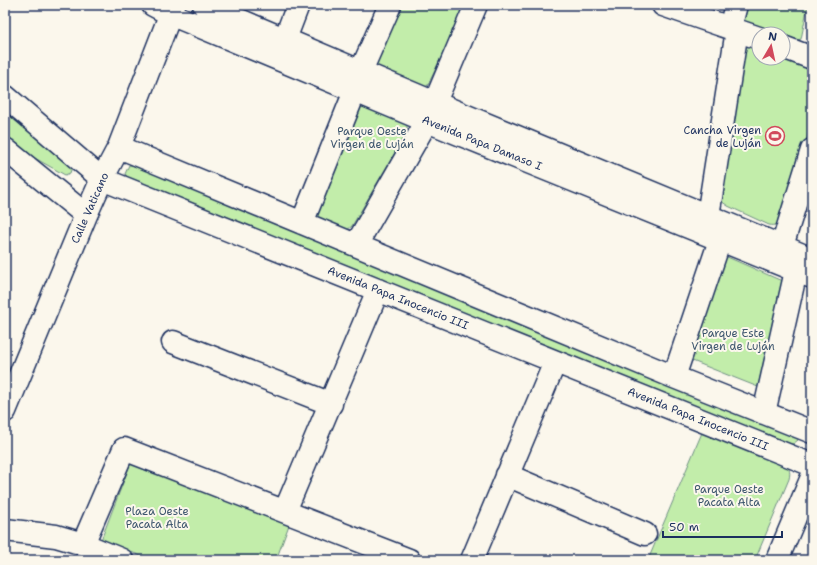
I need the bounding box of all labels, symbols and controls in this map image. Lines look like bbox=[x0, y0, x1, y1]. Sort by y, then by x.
north arrow bbox=[751, 26, 791, 66]
text: N bbox=[767, 29, 778, 45]
street label: Avenida Papa Damaso I bbox=[420, 112, 544, 174]
place label: Cancha Virgen de Luján bbox=[684, 123, 761, 151]
park label: Parque Oeste Virgen de Luján bbox=[330, 124, 414, 152]
sports icon: Cancha Virgen de Luján bbox=[764, 125, 786, 147]
street label: Calle Vaticano bbox=[68, 170, 112, 246]
street label: Avenida Papa Inocencio III bbox=[325, 263, 471, 333]
park label: Parque Este Virgen de Luján bbox=[691, 326, 775, 354]
street label: Avenida Papa Inocencio III bbox=[625, 384, 771, 454]
park label: Parque Oeste Pacata Alta bbox=[694, 482, 764, 510]
park label: Plaza Oeste Pacata Alta bbox=[125, 504, 189, 532]
scale bar bbox=[663, 513, 782, 539]
text: 50 m bbox=[669, 519, 699, 535]

